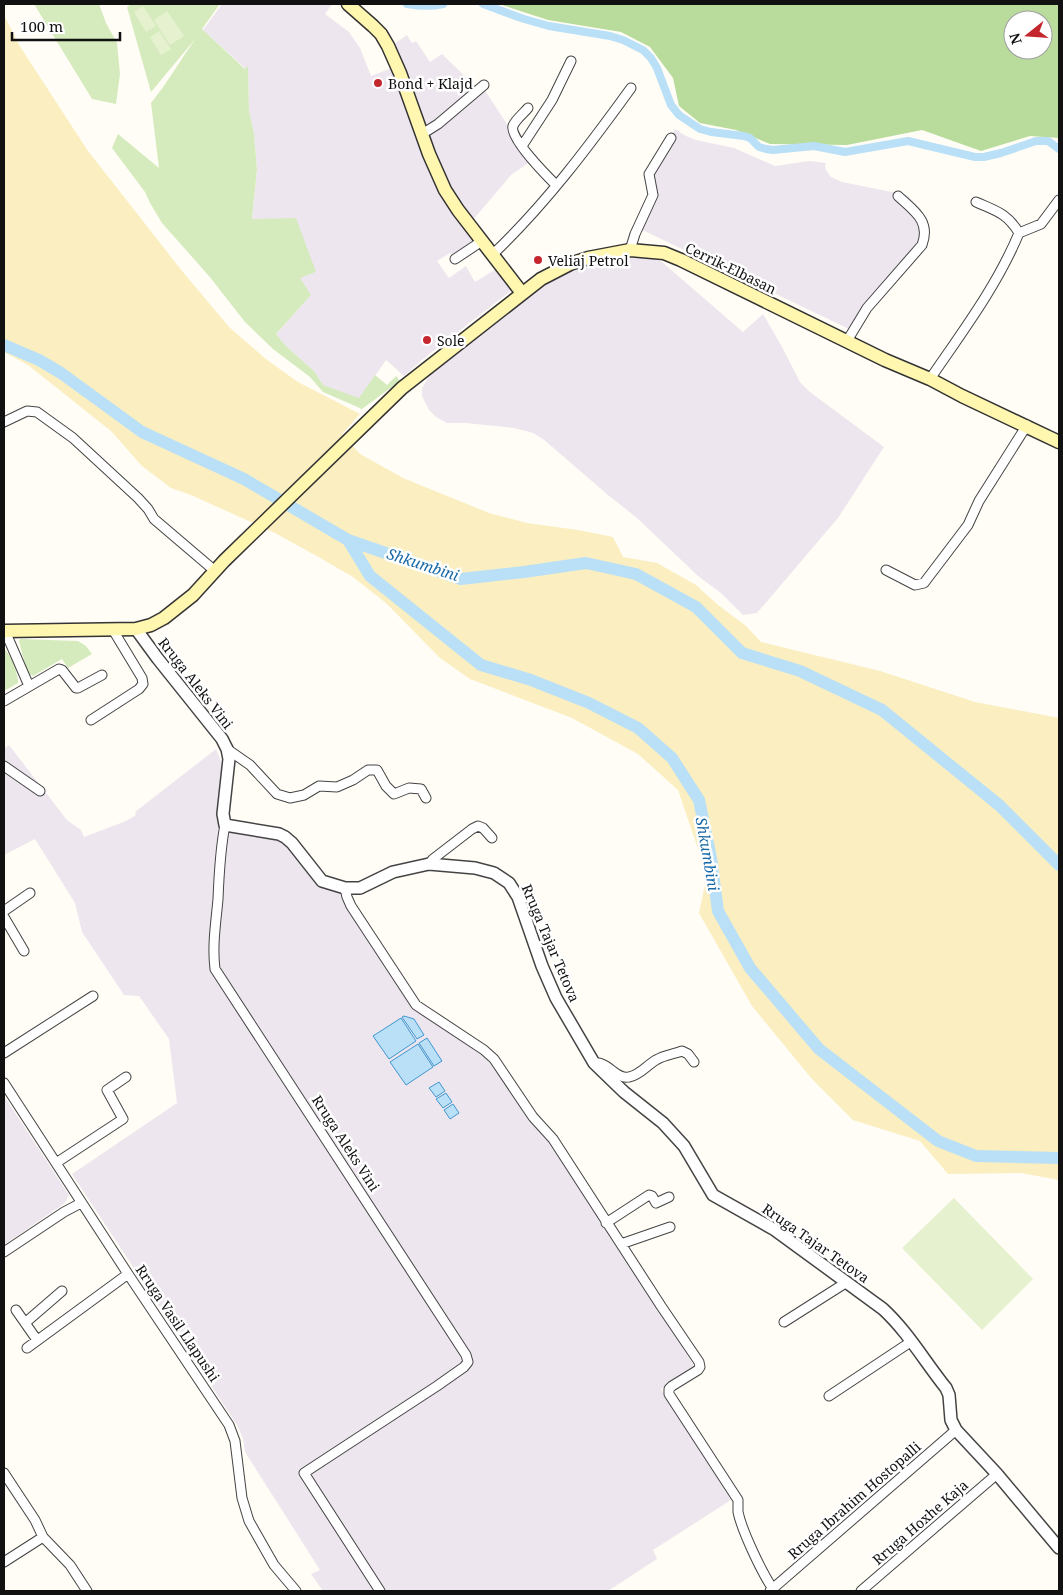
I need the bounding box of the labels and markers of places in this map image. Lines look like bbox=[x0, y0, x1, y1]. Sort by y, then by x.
place label: Bond + Klajd bbox=[388, 74, 473, 93]
marker: Bond + Klajd bbox=[372, 77, 384, 89]
place label: Veliaj Petrol bbox=[548, 251, 629, 270]
marker: Veliaj Petrol bbox=[532, 254, 544, 266]
place label: Sole bbox=[437, 331, 465, 350]
marker: Sole bbox=[421, 334, 433, 346]

